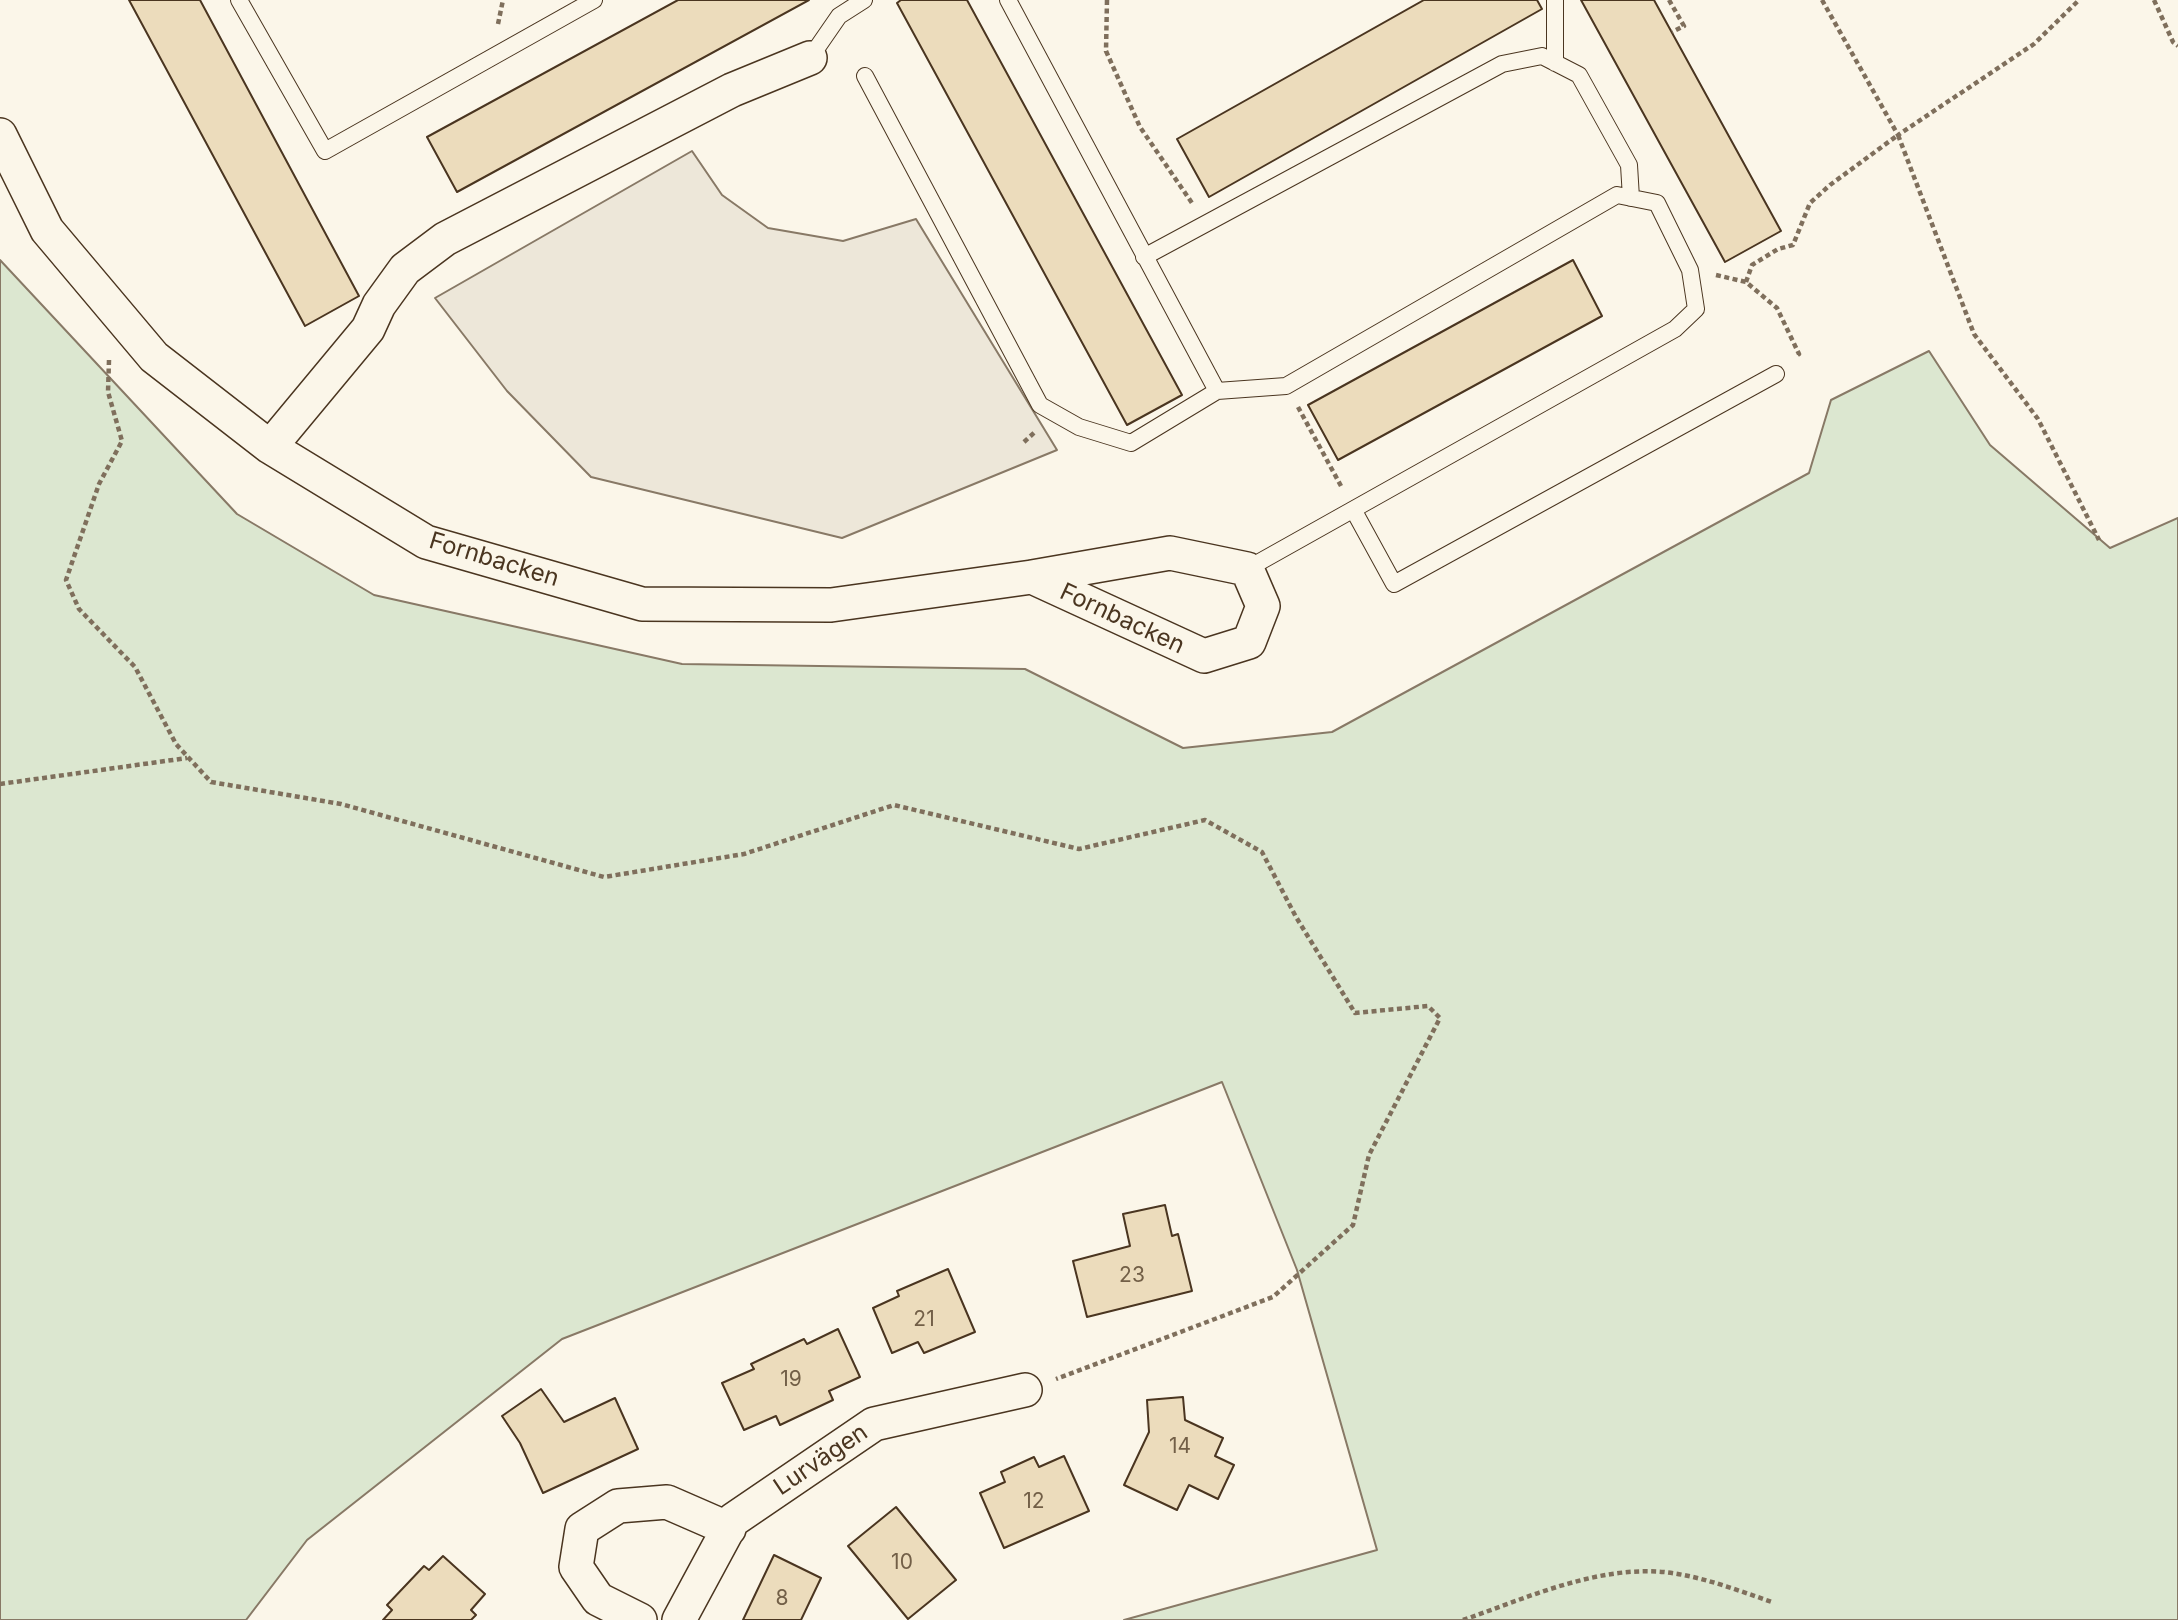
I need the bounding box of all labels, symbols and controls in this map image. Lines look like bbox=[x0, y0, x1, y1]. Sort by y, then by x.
street label: Fornbacken bbox=[426, 527, 562, 593]
street label: Fornbacken bbox=[1055, 578, 1189, 660]
house number: 23 bbox=[1119, 1263, 1145, 1289]
house number: 21 bbox=[913, 1307, 935, 1333]
house number: 19 bbox=[780, 1367, 802, 1393]
street label: Lurvägen bbox=[769, 1418, 873, 1502]
house number: 14 bbox=[1169, 1434, 1191, 1460]
house number: 12 bbox=[1023, 1489, 1045, 1515]
house number: 10 bbox=[891, 1550, 913, 1576]
house number: 8 bbox=[776, 1586, 788, 1612]

